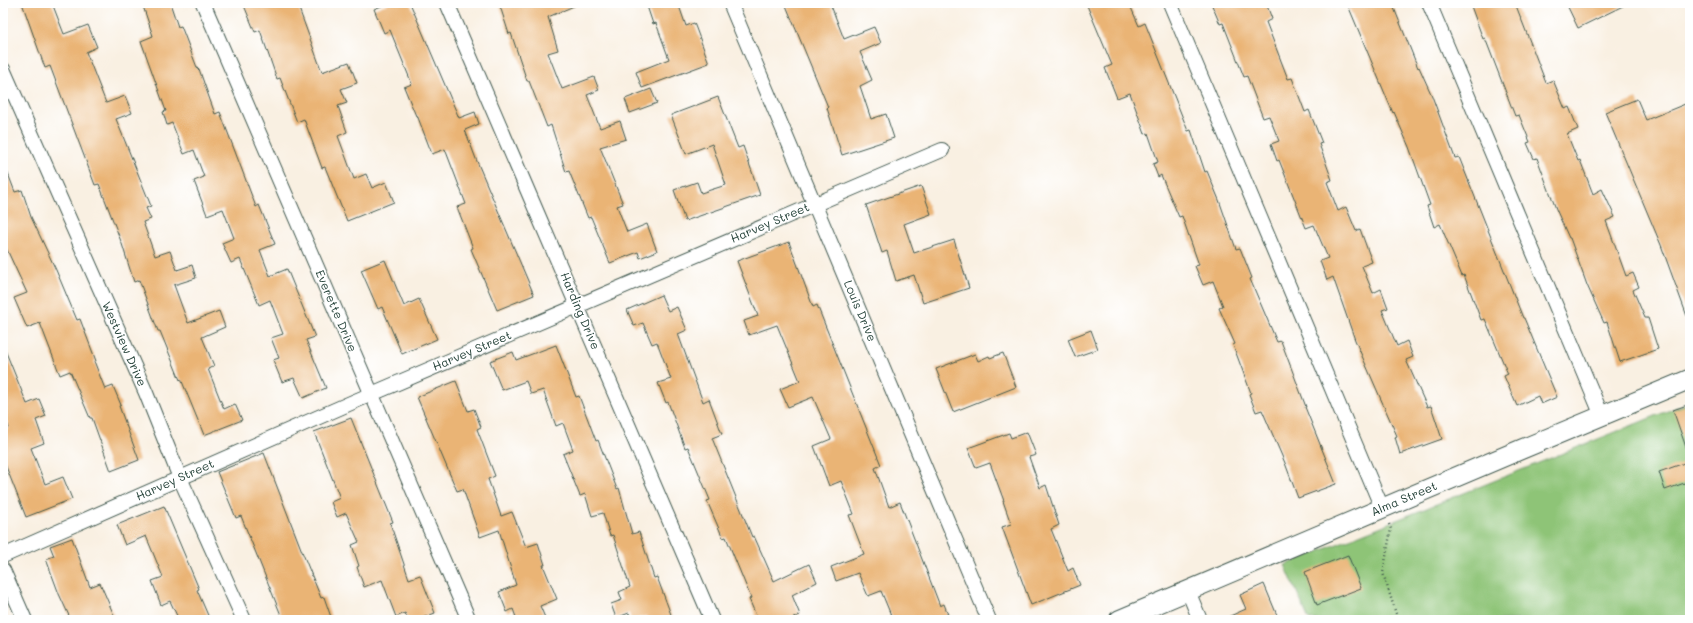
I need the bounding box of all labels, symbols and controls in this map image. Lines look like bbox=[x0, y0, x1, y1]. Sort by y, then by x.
street label: Harvey Street bbox=[728, 198, 811, 246]
street label: Everette Drive bbox=[312, 267, 361, 354]
street label: Harding Drive bbox=[557, 270, 604, 352]
street label: Louis Drive bbox=[841, 278, 881, 344]
street label: Westview Drive bbox=[99, 299, 151, 389]
street label: Harvey Street bbox=[430, 326, 513, 374]
street label: Harvey Street bbox=[133, 455, 216, 504]
street label: Alma Street bbox=[1368, 477, 1439, 519]

